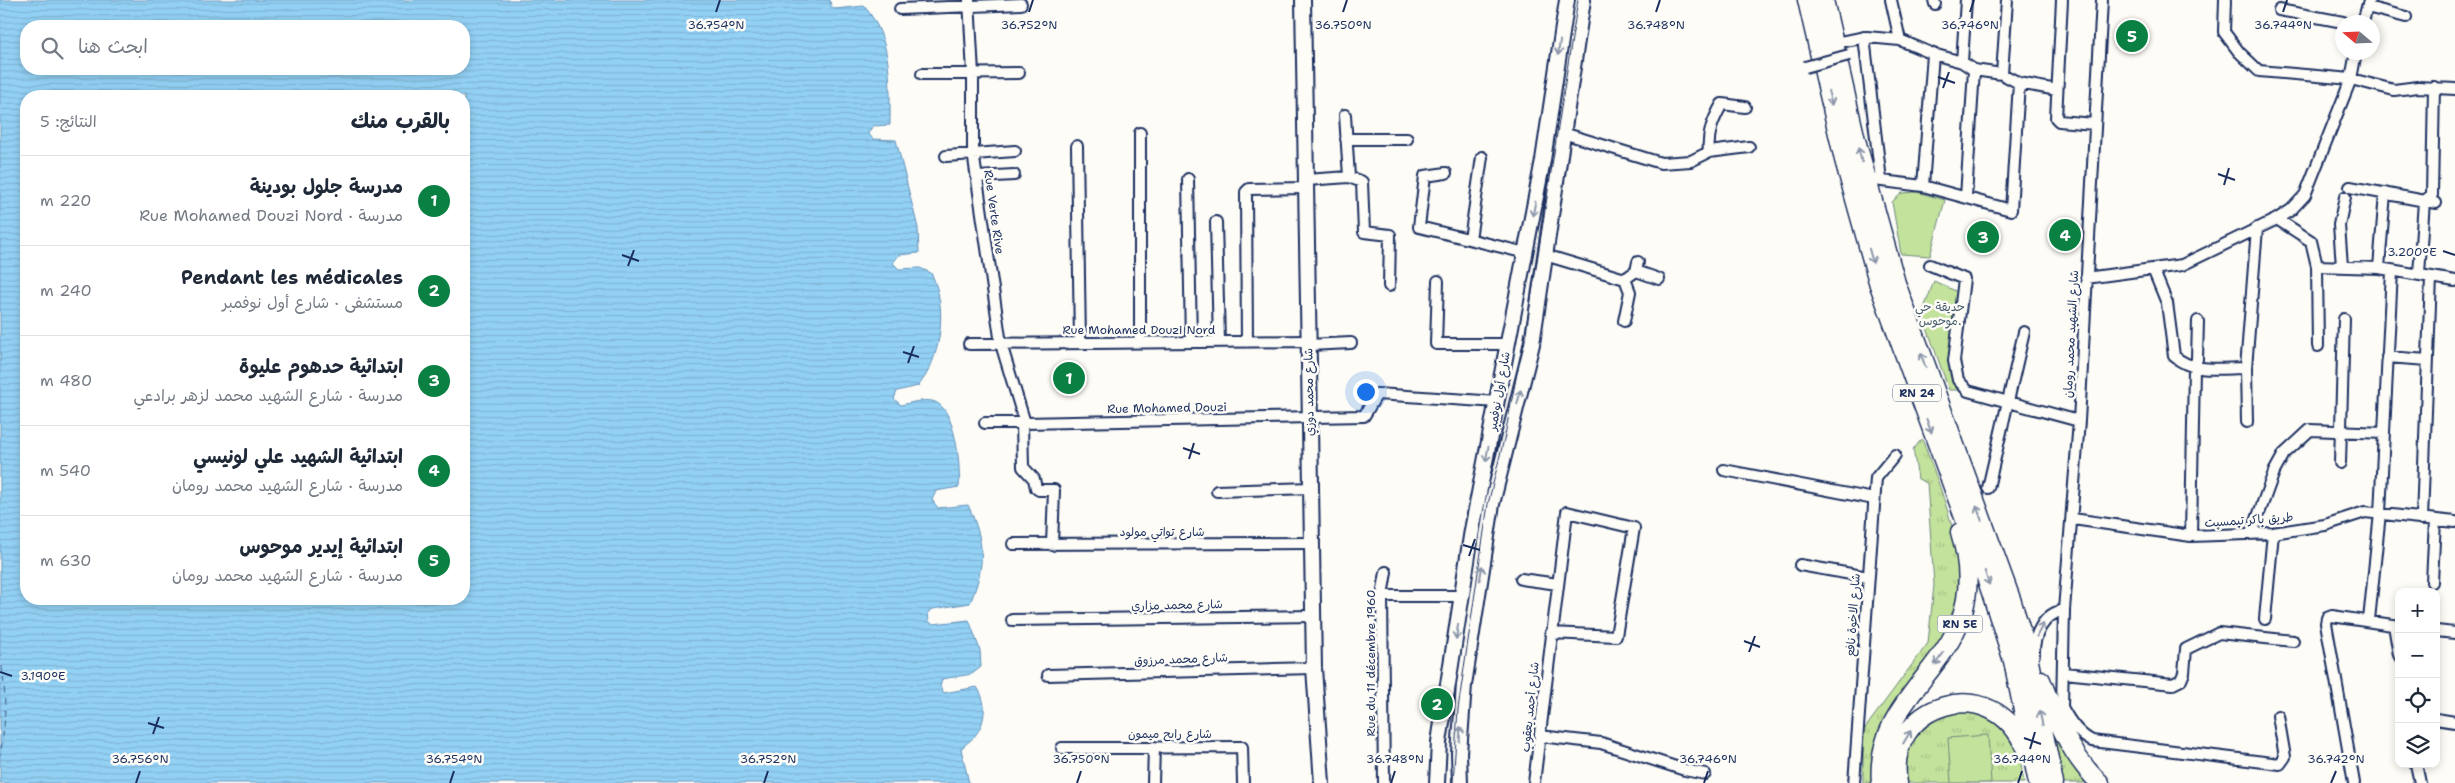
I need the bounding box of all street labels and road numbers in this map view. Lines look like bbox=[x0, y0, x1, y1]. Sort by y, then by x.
street label: Rue Verte Rive bbox=[980, 169, 1008, 255]
street label: شارع الشهيد محمد رومان bbox=[2060, 270, 2083, 399]
street label: Rue Mohamed Douzi Nord bbox=[1063, 322, 1216, 338]
street label: شارع محمد دوزي bbox=[1300, 348, 1319, 436]
street label: شارع أول نوفمبر bbox=[1484, 350, 1515, 433]
road number: RN 24 bbox=[1893, 384, 1941, 402]
street label: Rue Mohamed Douzi bbox=[1107, 399, 1227, 417]
street label: طريق باكر تيمسيت bbox=[2204, 509, 2294, 531]
street label: شارع تواتي مولود bbox=[1119, 524, 1205, 543]
street label: شارع الاخوة نافع bbox=[1842, 573, 1865, 657]
street label: Rue du 11 décembre 1960 bbox=[1363, 590, 1379, 736]
street label: شارع محمد مزاري bbox=[1131, 596, 1223, 615]
road number: RN 5E bbox=[1938, 616, 1982, 632]
street label: شارع محمد مرزوق bbox=[1134, 649, 1228, 670]
street label: شارع أحمد يعقوب bbox=[1517, 661, 1544, 753]
street label: شارع رابح ميمون bbox=[1128, 726, 1212, 743]

